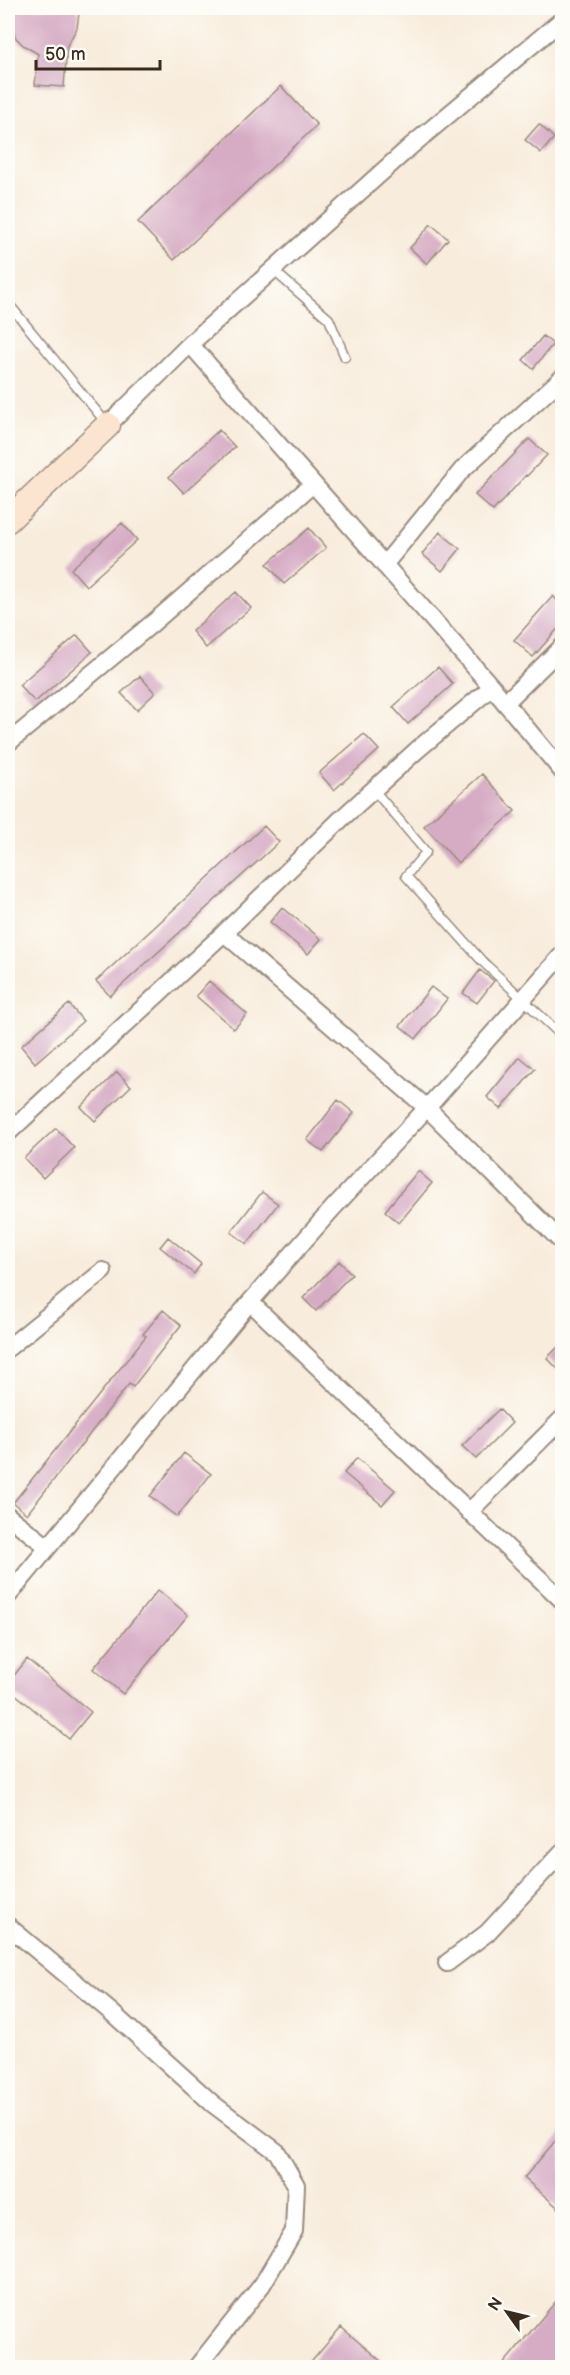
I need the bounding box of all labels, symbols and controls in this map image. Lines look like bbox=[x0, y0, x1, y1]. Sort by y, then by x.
scale bar bbox=[36, 33, 160, 71]
text: 50 m bbox=[45, 44, 86, 65]
north arrow bbox=[477, 2282, 537, 2342]
text: N bbox=[485, 2294, 507, 2315]

